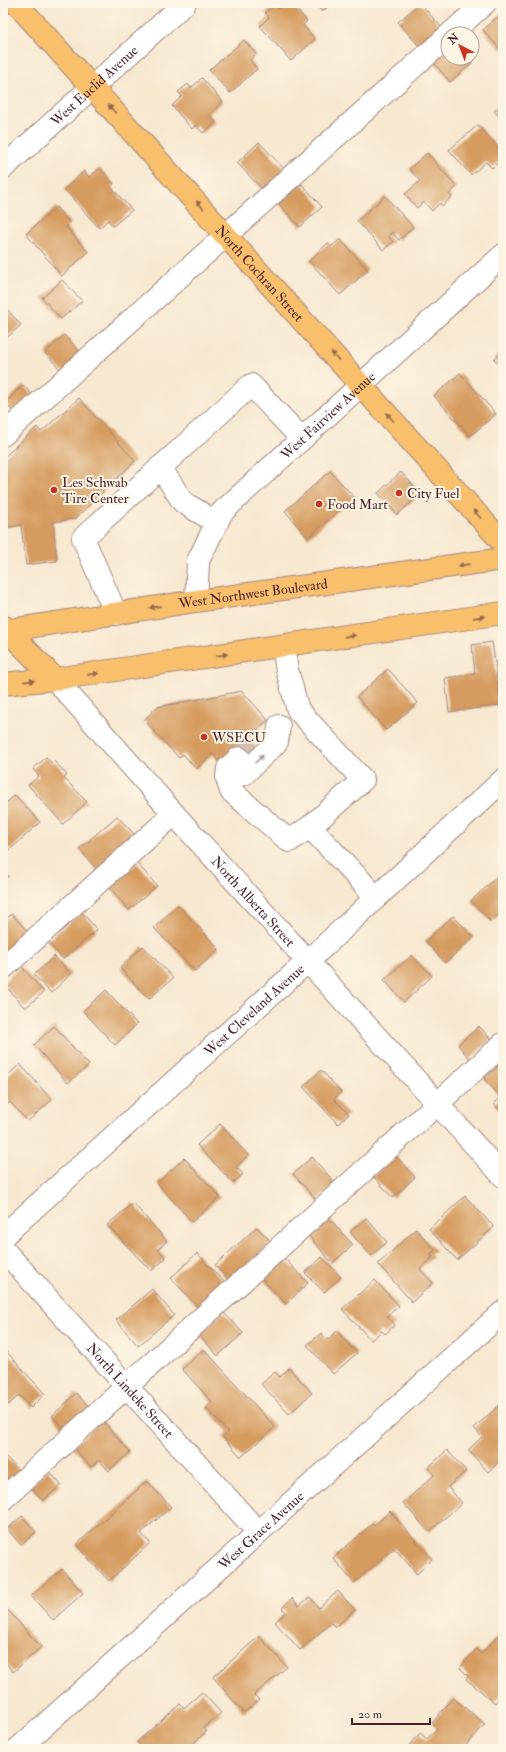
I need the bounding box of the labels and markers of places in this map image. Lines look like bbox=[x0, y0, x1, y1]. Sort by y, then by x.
place label: Les Schwab Tire Center bbox=[62, 474, 130, 507]
marker: Les Schwab Tire Center bbox=[49, 485, 59, 495]
place label: City Fuel bbox=[407, 485, 460, 503]
marker: City Fuel bbox=[394, 488, 404, 498]
place label: Food Mart bbox=[327, 496, 388, 513]
marker: Food Mart bbox=[314, 499, 324, 509]
place label: WSECU bbox=[211, 729, 266, 746]
marker: WSECU bbox=[199, 732, 209, 742]

